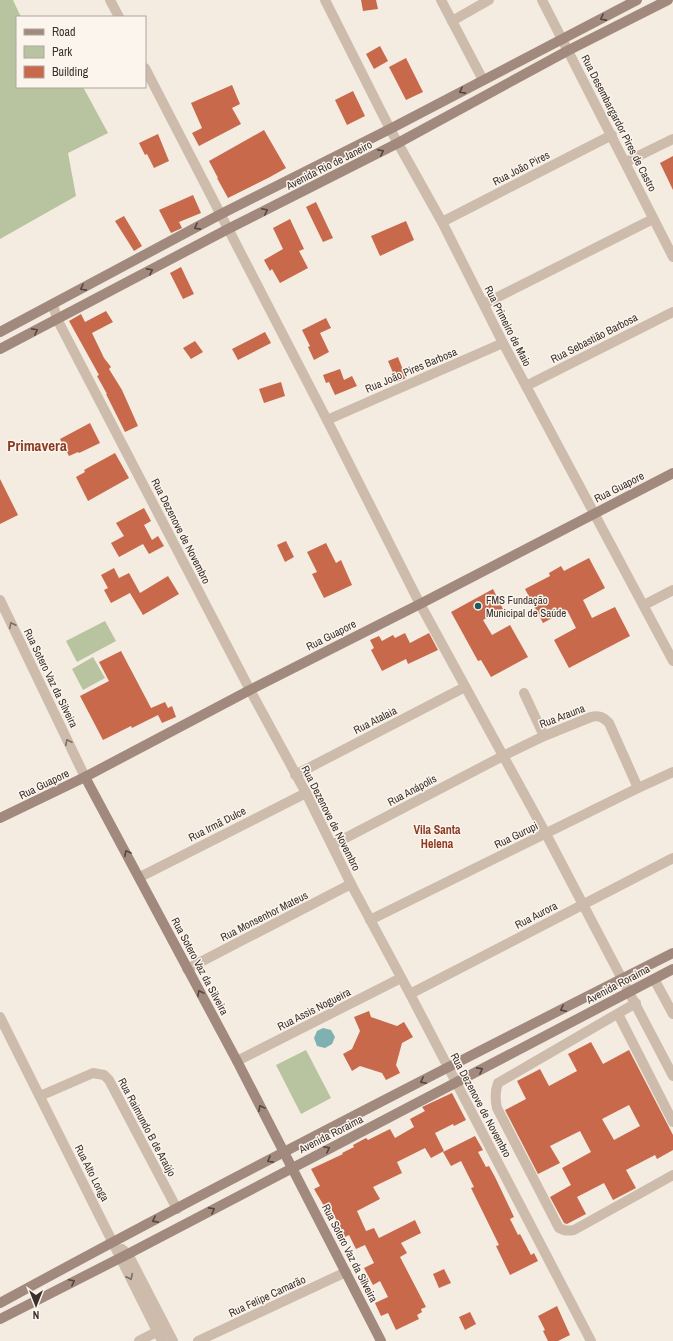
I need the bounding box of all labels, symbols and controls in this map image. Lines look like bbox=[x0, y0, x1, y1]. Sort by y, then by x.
one-way arrow bbox=[600, 14, 607, 21]
legend bbox=[16, 16, 146, 88]
text: Road bbox=[52, 24, 76, 40]
text: Park bbox=[52, 44, 72, 60]
street label: Rua Desembargardor Pires de Castro bbox=[578, 52, 660, 194]
text: Building bbox=[52, 64, 89, 80]
one-way arrow bbox=[459, 86, 467, 94]
street label: Avenida Rio de Janeiro bbox=[283, 137, 374, 193]
street label: Rua João Pires bbox=[490, 147, 552, 188]
one-way arrow bbox=[376, 149, 384, 157]
one-way arrow bbox=[261, 208, 268, 216]
one-way arrow bbox=[194, 222, 202, 230]
one-way arrow bbox=[145, 268, 153, 276]
one-way arrow bbox=[79, 283, 87, 291]
street label: Rua Primeiro de Maio bbox=[482, 283, 534, 369]
street label: Rua Sebastião Barbosa bbox=[548, 310, 640, 366]
one-way arrow bbox=[30, 329, 38, 336]
street label: Rua João Pires Barbosa bbox=[363, 344, 459, 396]
district label: Primavera bbox=[7, 435, 67, 456]
street label: Rua Guapore bbox=[592, 468, 646, 506]
street label: Rua Dezenove de Novembro bbox=[148, 476, 214, 586]
place label: FMS Fundação Municipal de Saúde bbox=[486, 593, 566, 620]
marker: FMS Fundação Municipal de Saúde bbox=[473, 601, 483, 611]
street label: Rua Guapore bbox=[304, 616, 358, 654]
one-way arrow bbox=[9, 621, 17, 629]
street label: Rua Sotero Vaz da Silveira bbox=[21, 626, 81, 730]
street label: Rua Arauna bbox=[537, 701, 587, 731]
street label: Rua Atalaia bbox=[351, 703, 399, 737]
one-way arrow bbox=[65, 739, 73, 746]
street label: Rua Dezenove de Novembro bbox=[298, 763, 364, 873]
street label: Rua Guapore bbox=[17, 766, 71, 802]
street label: Rua Anápolis bbox=[385, 771, 439, 809]
street label: Rua Irmã Dulce bbox=[186, 804, 248, 844]
street label: Rua Gurupi bbox=[492, 818, 540, 852]
district label: Vila Santa Helena bbox=[414, 822, 461, 852]
one-way arrow bbox=[124, 850, 131, 857]
street label: Rua Monsenhor Mateus bbox=[218, 888, 310, 944]
street label: Rua Aurora bbox=[512, 898, 560, 932]
street label: Rua Sotero Vaz da Silveira bbox=[168, 915, 232, 1017]
street label: Avenida Roraima bbox=[583, 961, 652, 1007]
street label: Rua Assis Nogueira bbox=[275, 985, 353, 1033]
one-way arrow bbox=[197, 990, 205, 997]
one-way arrow bbox=[560, 1004, 568, 1011]
street label: Rua Dezenove de Novembro bbox=[448, 1050, 514, 1160]
one-way arrow bbox=[476, 1067, 483, 1075]
street label: Rua Raimundo B de Araújo bbox=[115, 1075, 179, 1179]
one-way arrow bbox=[420, 1076, 427, 1083]
one-way arrow bbox=[258, 1105, 266, 1112]
street label: Avenida Roraima bbox=[296, 1112, 365, 1157]
street label: Rua Alto Longa bbox=[72, 1142, 112, 1204]
one-way arrow bbox=[323, 1146, 331, 1154]
one-way arrow bbox=[267, 1155, 274, 1163]
street label: Rua Sotero Vaz da Silveira bbox=[319, 1201, 381, 1305]
one-way arrow bbox=[208, 1207, 215, 1214]
one-way arrow bbox=[152, 1215, 159, 1223]
one-way arrow bbox=[126, 1272, 133, 1280]
street label: Rua Felipe Camarão bbox=[226, 1272, 308, 1320]
one-way arrow bbox=[68, 1280, 75, 1287]
north arrow bbox=[16, 1285, 56, 1325]
text: N bbox=[33, 1308, 39, 1322]

